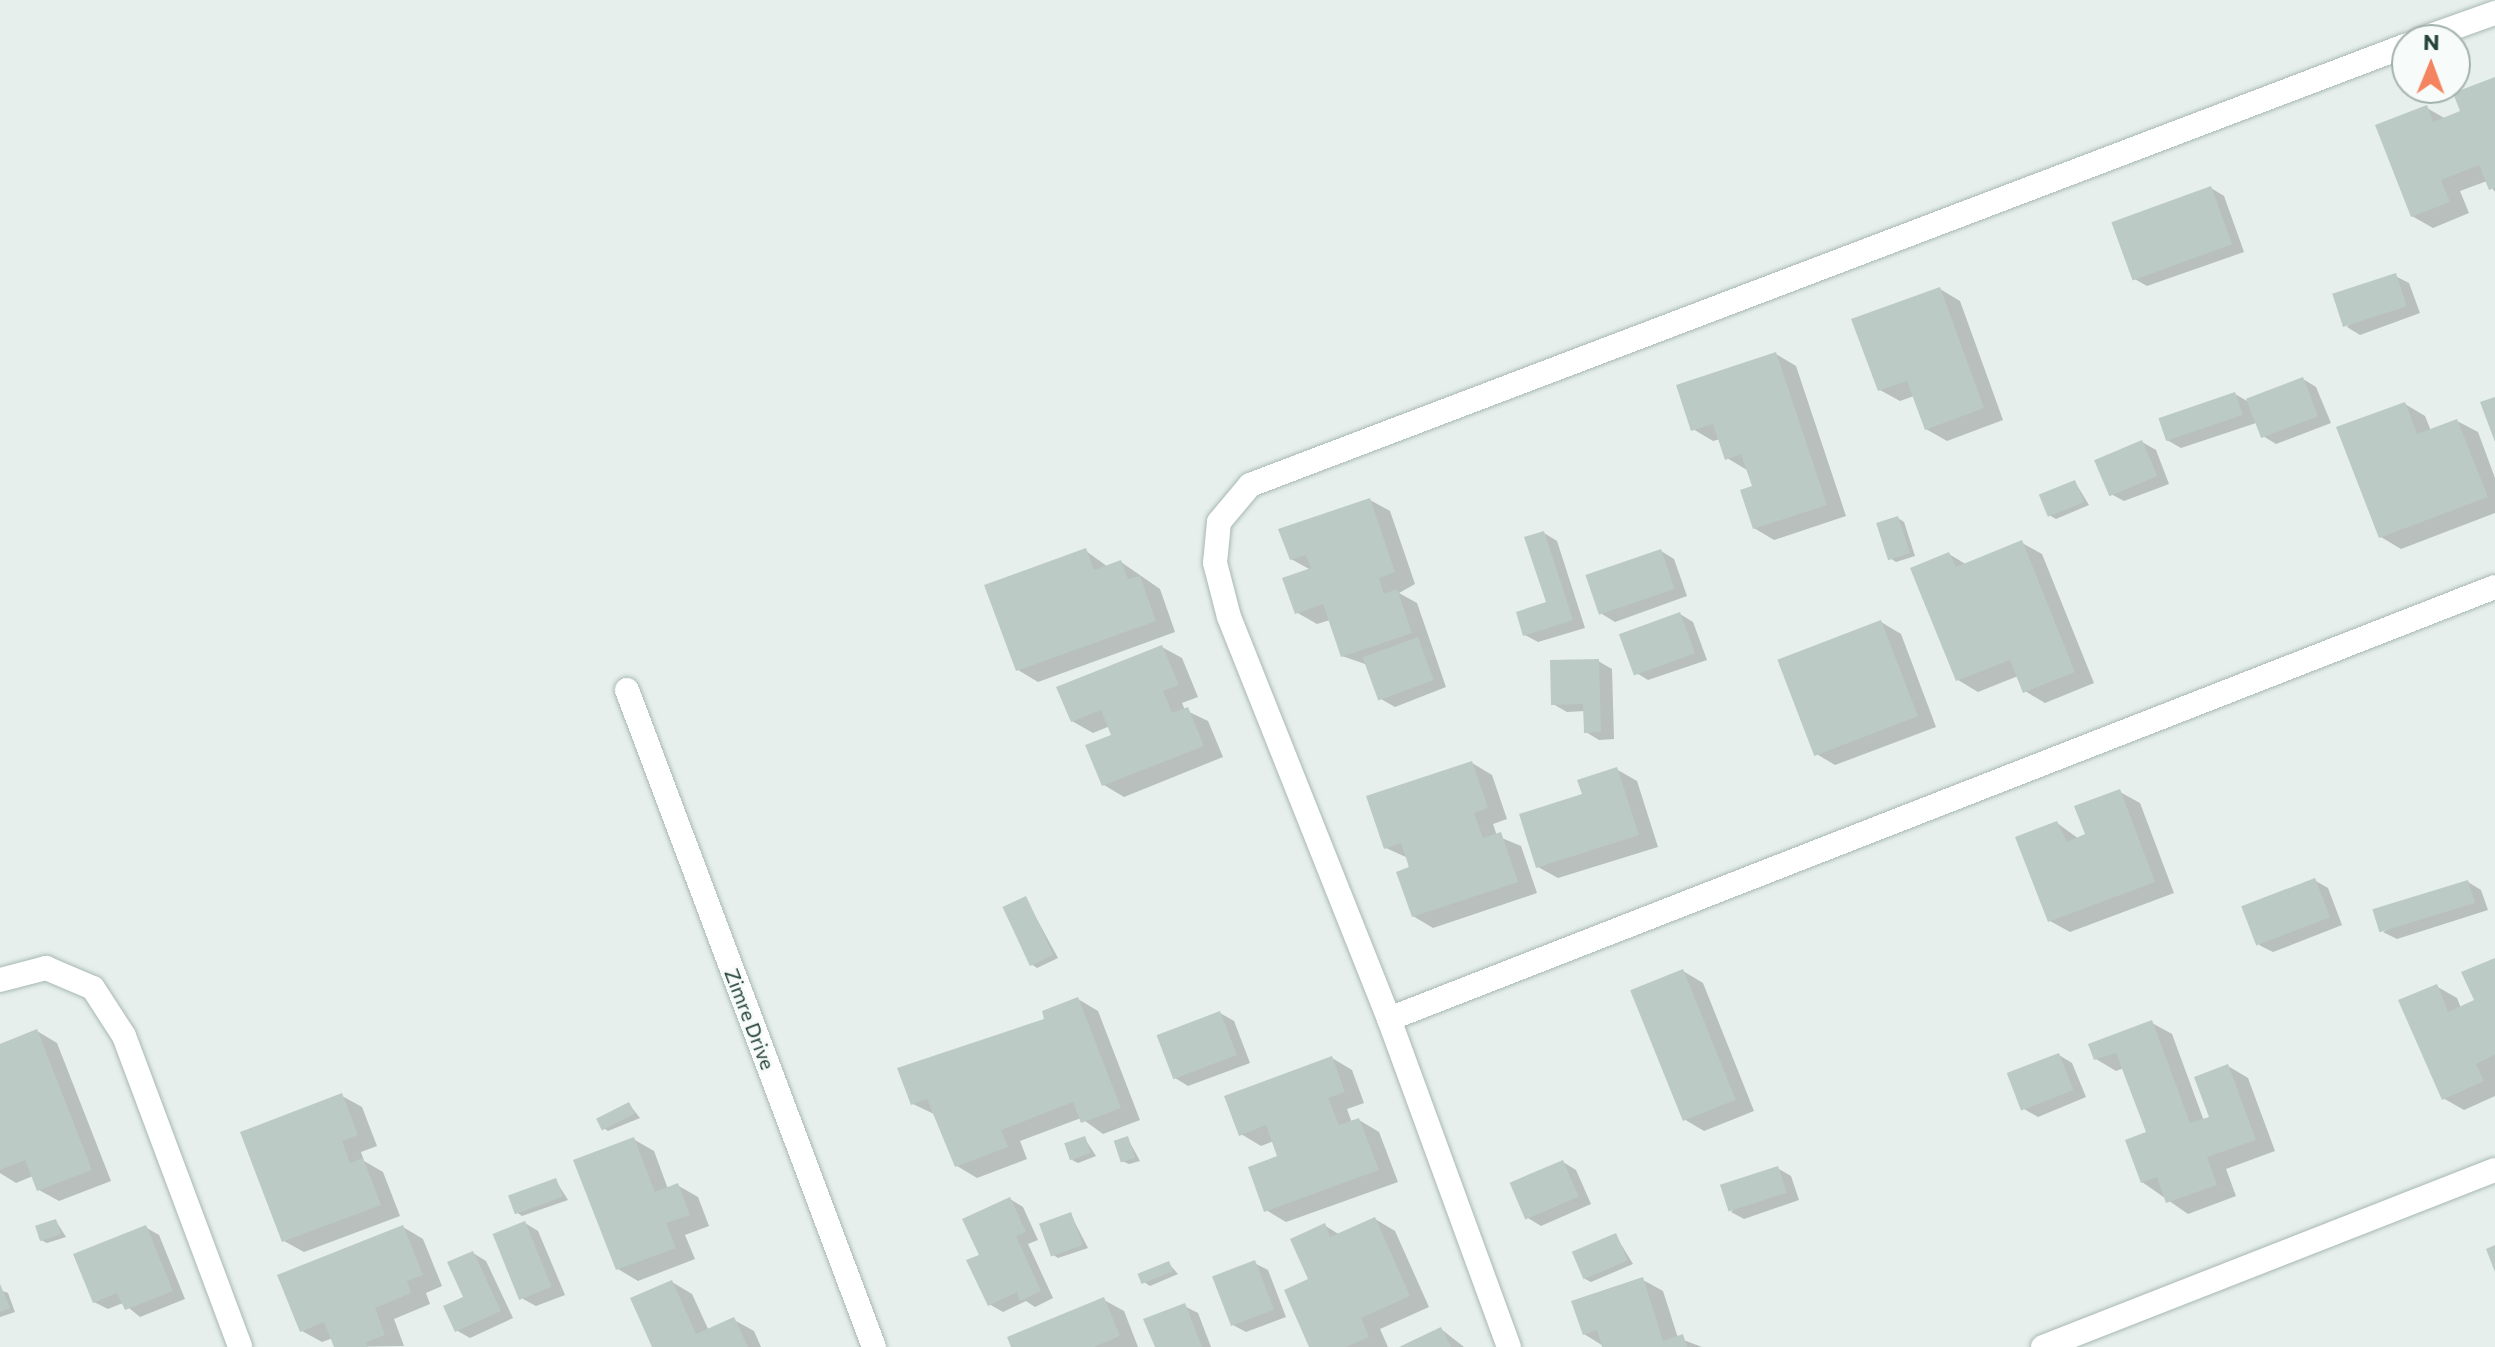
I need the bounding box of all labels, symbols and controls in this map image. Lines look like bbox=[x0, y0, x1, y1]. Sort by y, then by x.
north arrow bbox=[2391, 24, 2471, 104]
text: N bbox=[2423, 28, 2440, 55]
street label: Zimre Drive bbox=[720, 965, 780, 1073]

